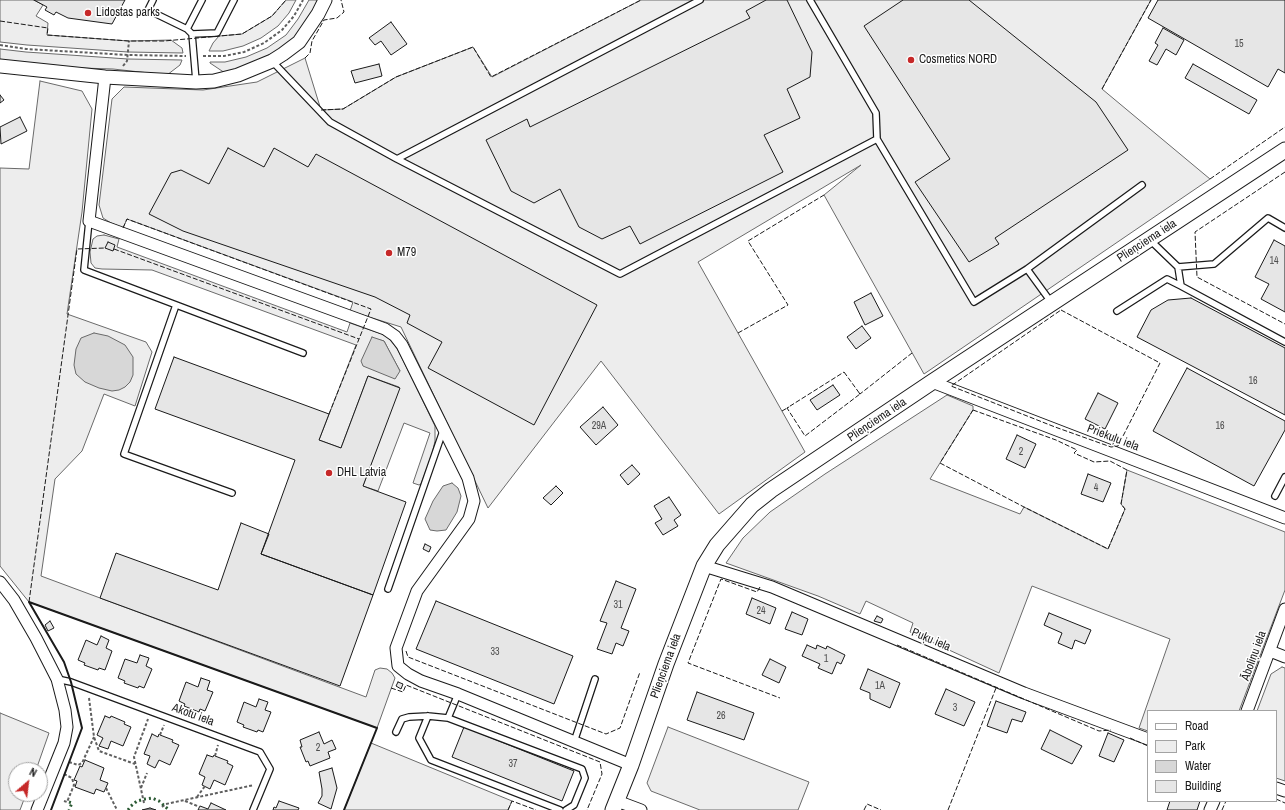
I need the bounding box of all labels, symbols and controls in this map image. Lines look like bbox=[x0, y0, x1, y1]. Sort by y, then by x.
place label: Lidostas parks bbox=[96, 6, 160, 20]
marker: Lidostas parks bbox=[83, 8, 93, 18]
house number: 15 bbox=[1234, 38, 1244, 50]
place label: Cosmetics NORD bbox=[919, 53, 997, 67]
marker: Cosmetics NORD bbox=[906, 55, 916, 65]
street label: Plieņciema iela bbox=[1115, 216, 1179, 266]
place label: M79 bbox=[397, 246, 416, 260]
marker: M79 bbox=[384, 248, 394, 258]
house number: 14 bbox=[1269, 255, 1279, 267]
house number: 16 bbox=[1248, 375, 1258, 387]
street label: Plieņciema iela bbox=[845, 395, 909, 445]
house number: 29A bbox=[592, 420, 606, 432]
house number: 16 bbox=[1215, 420, 1225, 432]
street label: Priekuļu iela bbox=[1085, 421, 1141, 455]
house number: 2 bbox=[1019, 446, 1023, 458]
place label: DHL Latvia bbox=[337, 466, 386, 480]
marker: DHL Latvia bbox=[324, 468, 334, 478]
house number: 4 bbox=[1094, 482, 1098, 494]
house number: 31 bbox=[613, 599, 623, 611]
house number: 24 bbox=[756, 605, 766, 617]
street label: Puķu iela bbox=[909, 625, 953, 655]
street label: Āboliņu iela bbox=[1238, 629, 1270, 683]
street label: Plieņciema iela bbox=[648, 632, 684, 700]
house number: 33 bbox=[490, 646, 500, 658]
house number: 1 bbox=[824, 653, 828, 665]
house number: 1A bbox=[875, 680, 885, 692]
street label: Akotu iela bbox=[170, 701, 216, 729]
house number: 3 bbox=[953, 702, 957, 714]
house number: 26 bbox=[716, 710, 726, 722]
legend bbox=[1147, 710, 1277, 802]
text: Road bbox=[1185, 718, 1209, 734]
text: Park bbox=[1185, 738, 1205, 754]
house number: 2 bbox=[316, 742, 320, 754]
house number: 37 bbox=[508, 758, 518, 770]
text: Water bbox=[1185, 758, 1211, 774]
north arrow bbox=[8, 762, 48, 802]
text: N bbox=[27, 765, 39, 780]
text: Building bbox=[1185, 778, 1221, 794]

